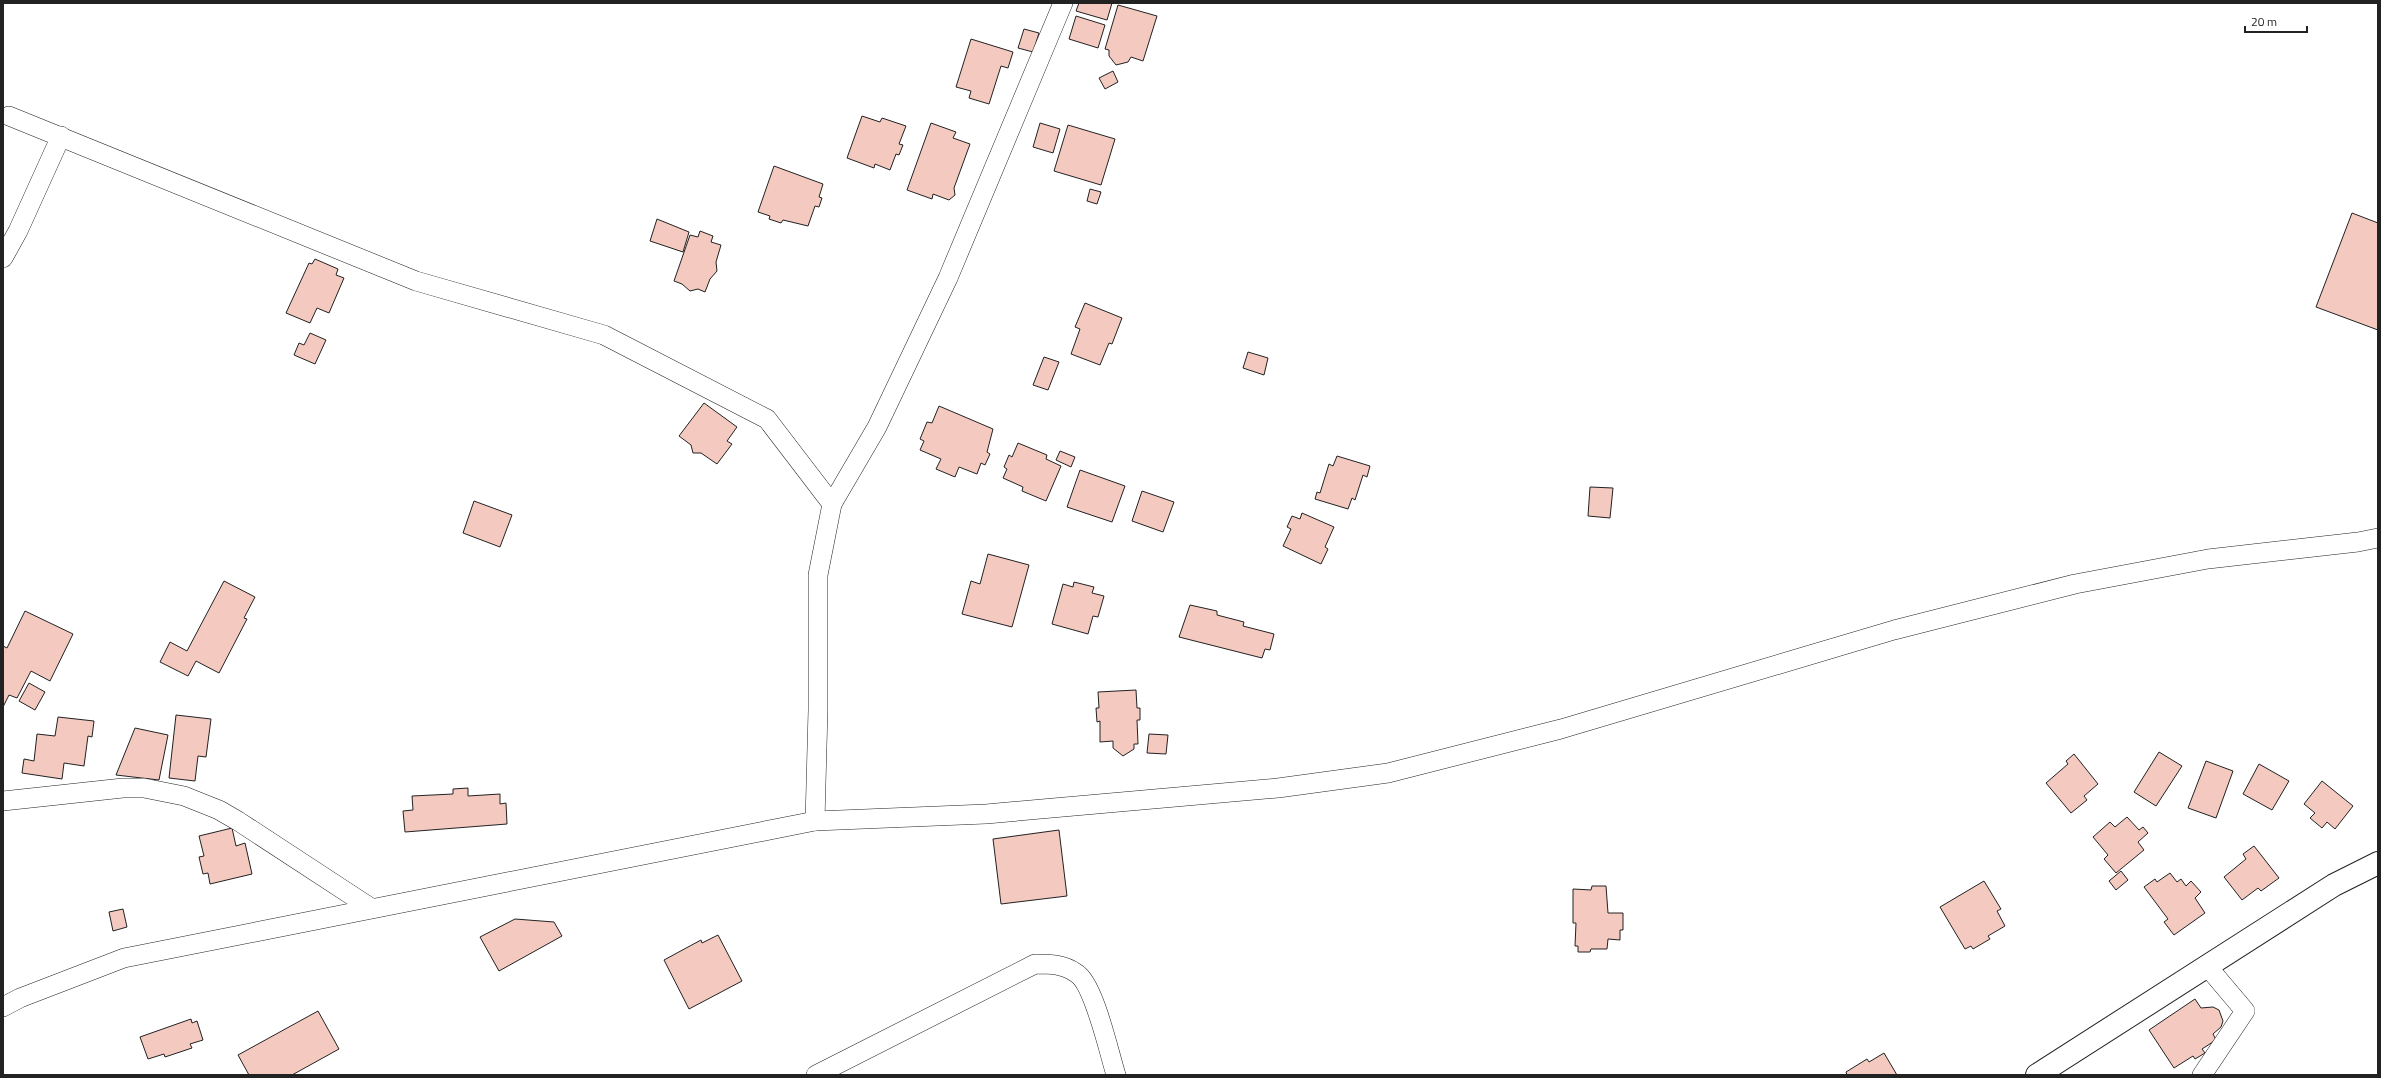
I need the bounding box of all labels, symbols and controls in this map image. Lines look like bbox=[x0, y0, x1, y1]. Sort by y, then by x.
scale bar bbox=[2245, 8, 2307, 34]
text: 20 m bbox=[2251, 12, 2277, 31]

